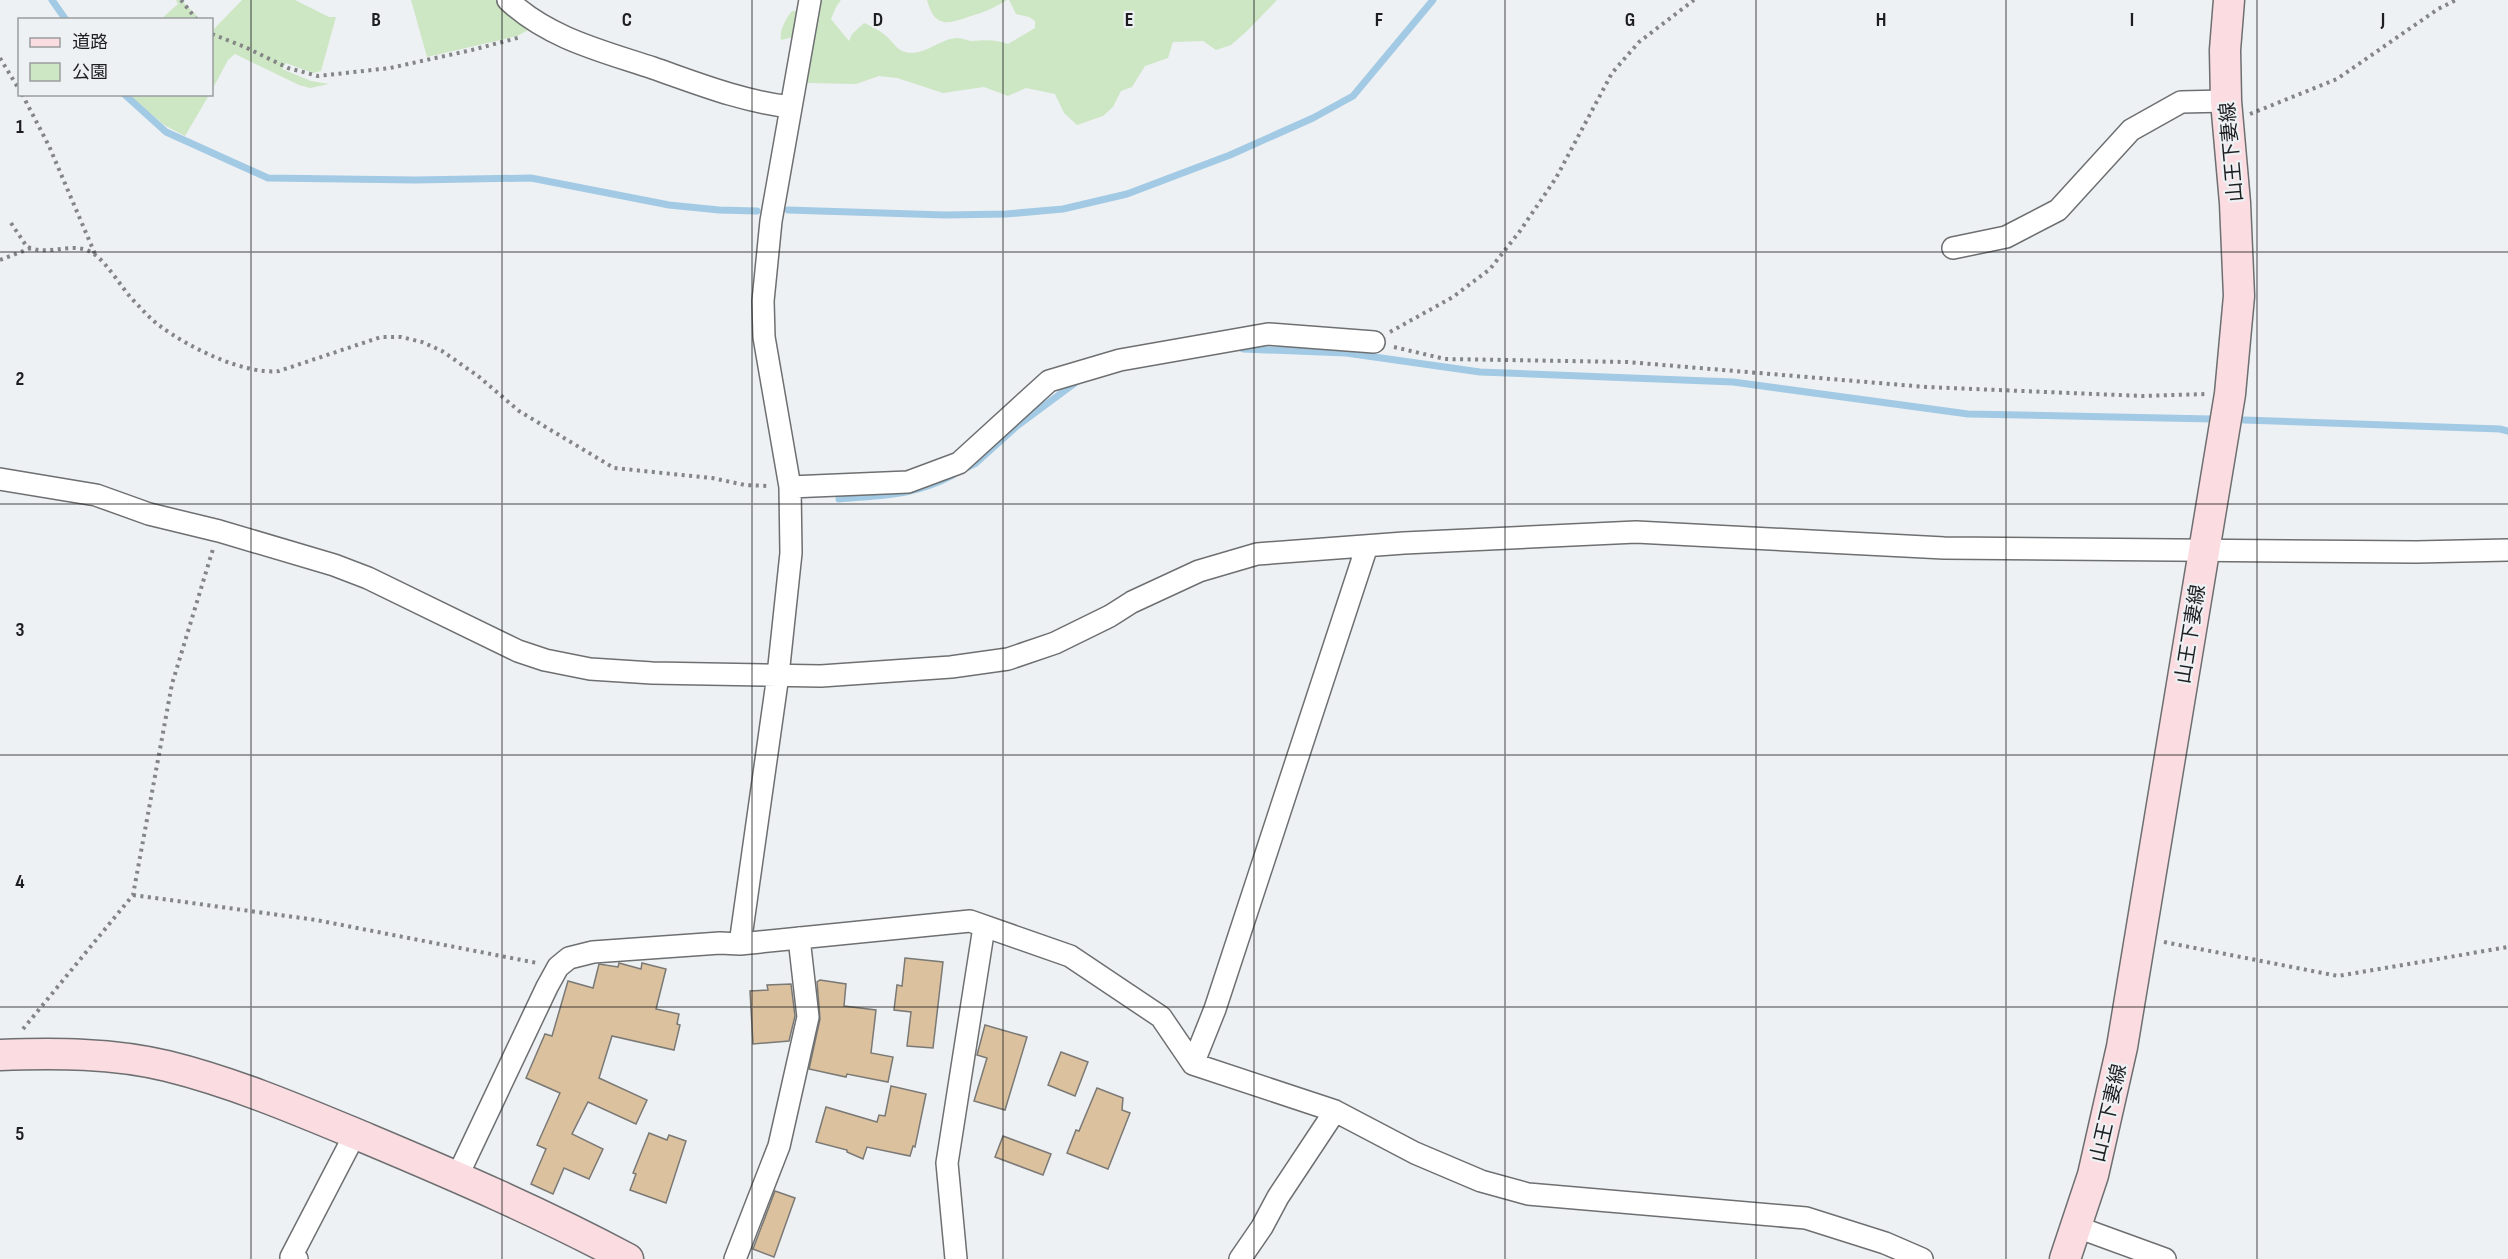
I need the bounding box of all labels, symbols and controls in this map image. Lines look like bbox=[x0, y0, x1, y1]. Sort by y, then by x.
text: B bbox=[371, 8, 381, 32]
text: C bbox=[622, 8, 632, 32]
text: D bbox=[873, 8, 883, 32]
text: E bbox=[1125, 8, 1133, 32]
text: F bbox=[1375, 8, 1383, 32]
text: G bbox=[1625, 8, 1635, 32]
text: H bbox=[1876, 8, 1886, 32]
text: I bbox=[2130, 8, 2134, 32]
text: J bbox=[2380, 8, 2385, 32]
legend bbox=[18, 18, 213, 96]
text: 道路 bbox=[72, 32, 108, 53]
text: 公園 bbox=[72, 62, 108, 83]
street label: 山王下妻線 bbox=[2216, 101, 2248, 203]
text: 1 bbox=[16, 115, 24, 139]
text: 2 bbox=[16, 367, 24, 391]
street label: 山王下妻線 bbox=[2171, 583, 2211, 685]
text: 3 bbox=[16, 618, 25, 642]
text: 4 bbox=[15, 870, 25, 894]
street label: 山王下妻線 bbox=[2086, 1062, 2132, 1165]
text: 5 bbox=[16, 1122, 25, 1146]

